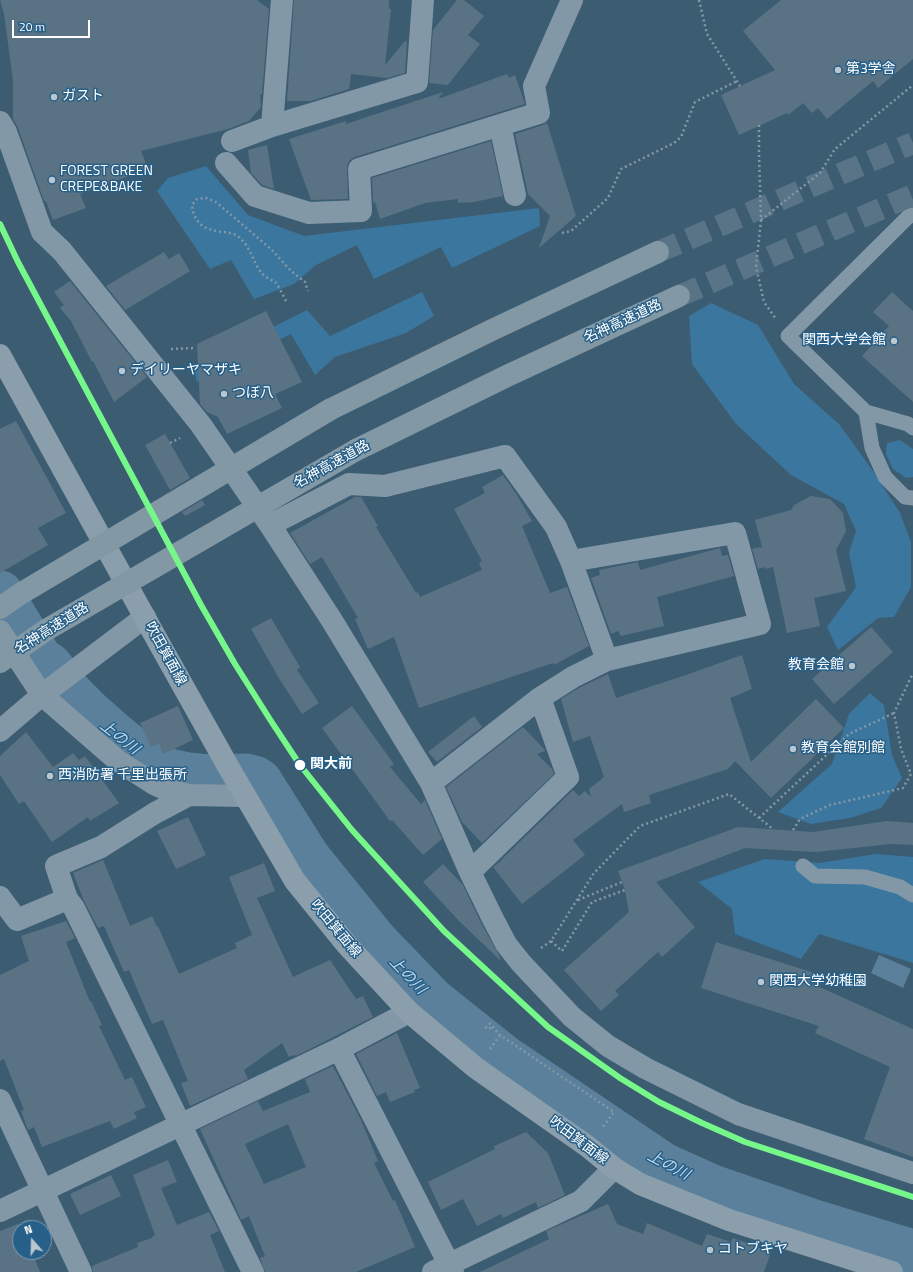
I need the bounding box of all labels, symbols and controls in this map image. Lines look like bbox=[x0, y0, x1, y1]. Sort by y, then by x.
scale bar bbox=[14, 12, 92, 38]
text: 20 m bbox=[19, 17, 45, 36]
place label: 第3学舎 bbox=[846, 62, 896, 78]
marker: 第3学舎 bbox=[833, 65, 843, 75]
place label: ガスト bbox=[62, 89, 104, 105]
marker: ガスト bbox=[49, 92, 59, 102]
place label: FOREST GREEN CREPE&BAKE bbox=[60, 164, 153, 196]
marker: FOREST GREEN CREPE&BAKE bbox=[47, 175, 57, 185]
street label: 名神高速道路 bbox=[581, 297, 665, 347]
place label: 関西大学会館 bbox=[802, 333, 886, 349]
marker: 関西大学会館 bbox=[889, 336, 899, 346]
place label: デイリーヤマザキ bbox=[130, 363, 242, 379]
marker: デイリーヤマザキ bbox=[117, 366, 127, 376]
place label: つぼ八 bbox=[232, 386, 274, 402]
marker: つぼ八 bbox=[219, 389, 229, 399]
street label: 名神高速道路 bbox=[291, 437, 373, 493]
street label: 名神高速道路 bbox=[12, 600, 92, 658]
street label: 吹田箕面線 bbox=[141, 619, 189, 689]
place label: 教育会館 bbox=[788, 658, 844, 674]
marker: 教育会館 bbox=[847, 661, 857, 671]
water label: 上の川 bbox=[96, 717, 142, 759]
place label: 教育会館別館 bbox=[801, 741, 885, 757]
marker: 教育会館別館 bbox=[788, 744, 798, 754]
place label: 関大前 bbox=[310, 757, 352, 773]
marker: 関大前 bbox=[293, 758, 307, 772]
place label: 西消防署 千里出張所 bbox=[58, 768, 187, 784]
marker: 西消防署 千里出張所 bbox=[45, 771, 55, 781]
street label: 吹田箕面線 bbox=[306, 897, 364, 961]
water label: 上の川 bbox=[385, 954, 429, 998]
place label: 関西大学幼稚園 bbox=[769, 974, 867, 990]
marker: 関西大学幼稚園 bbox=[756, 977, 766, 987]
street label: 吹田箕面線 bbox=[545, 1113, 611, 1169]
water label: 上の川 bbox=[644, 1147, 692, 1185]
north arrow bbox=[12, 1220, 52, 1260]
text: N bbox=[22, 1221, 35, 1238]
place label: コトブキヤ bbox=[718, 1242, 788, 1258]
marker: コトブキヤ bbox=[705, 1245, 715, 1255]

